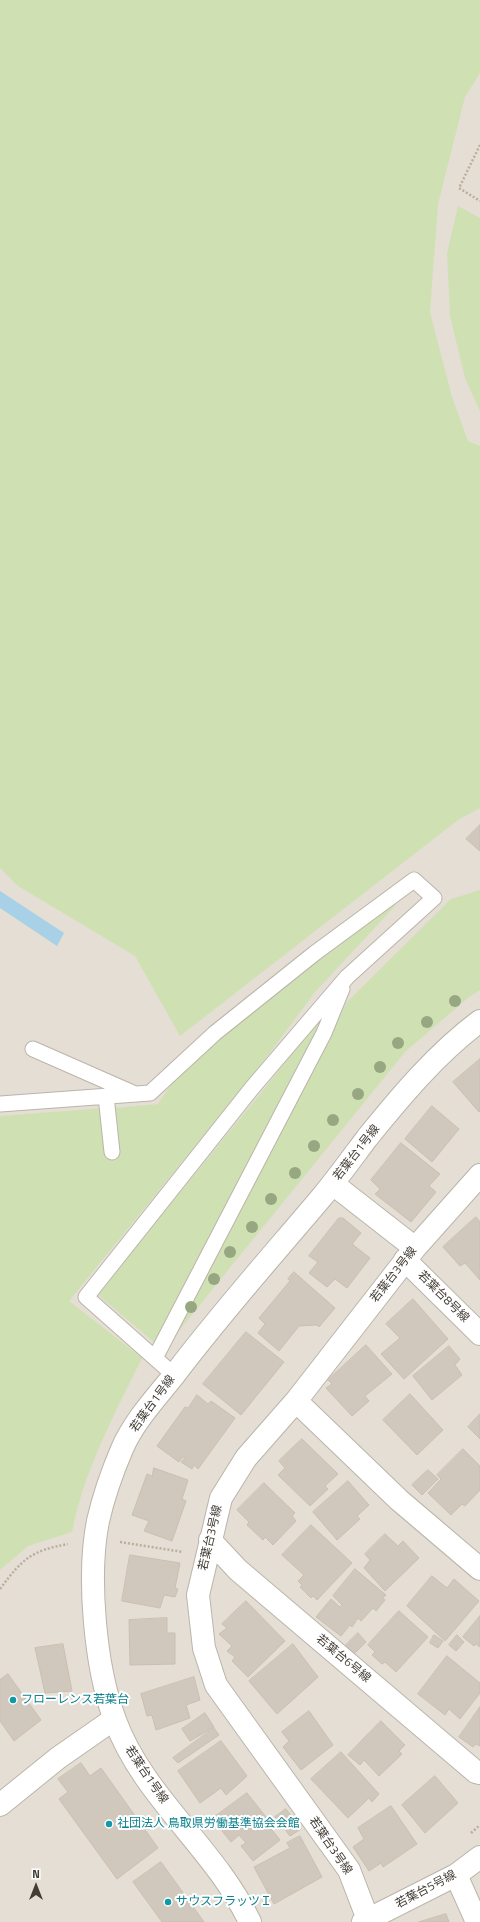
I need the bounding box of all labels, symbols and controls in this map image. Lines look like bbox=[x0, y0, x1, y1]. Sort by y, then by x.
street label: 若葉台1号線 bbox=[331, 1122, 383, 1184]
street label: 若葉台3号線 bbox=[368, 1244, 420, 1306]
street label: 若葉台8号線 bbox=[414, 1268, 472, 1326]
street label: 若葉台1号線 bbox=[128, 1373, 178, 1435]
street label: 若葉台3号線 bbox=[196, 1504, 226, 1572]
street label: 若葉台6号線 bbox=[313, 1632, 373, 1686]
place label: フローレンス若葉台 bbox=[21, 1693, 129, 1707]
marker: フローレンス若葉台 bbox=[8, 1695, 18, 1705]
street label: 若葉台1号線 bbox=[121, 1743, 171, 1807]
street label: 若葉台3号線 bbox=[305, 1814, 355, 1878]
place label: 社団法人 鳥取県労働基準協会会館 bbox=[117, 1817, 300, 1831]
marker: 社団法人 鳥取県労働基準協会会館 bbox=[104, 1819, 114, 1829]
north arrow bbox=[16, 1866, 56, 1906]
text: N bbox=[32, 1866, 40, 1882]
street label: 若葉台5号線 bbox=[393, 1868, 459, 1912]
place label: サウスフラッツＩ bbox=[176, 1895, 272, 1909]
marker: サウスフラッツＩ bbox=[163, 1897, 173, 1907]

